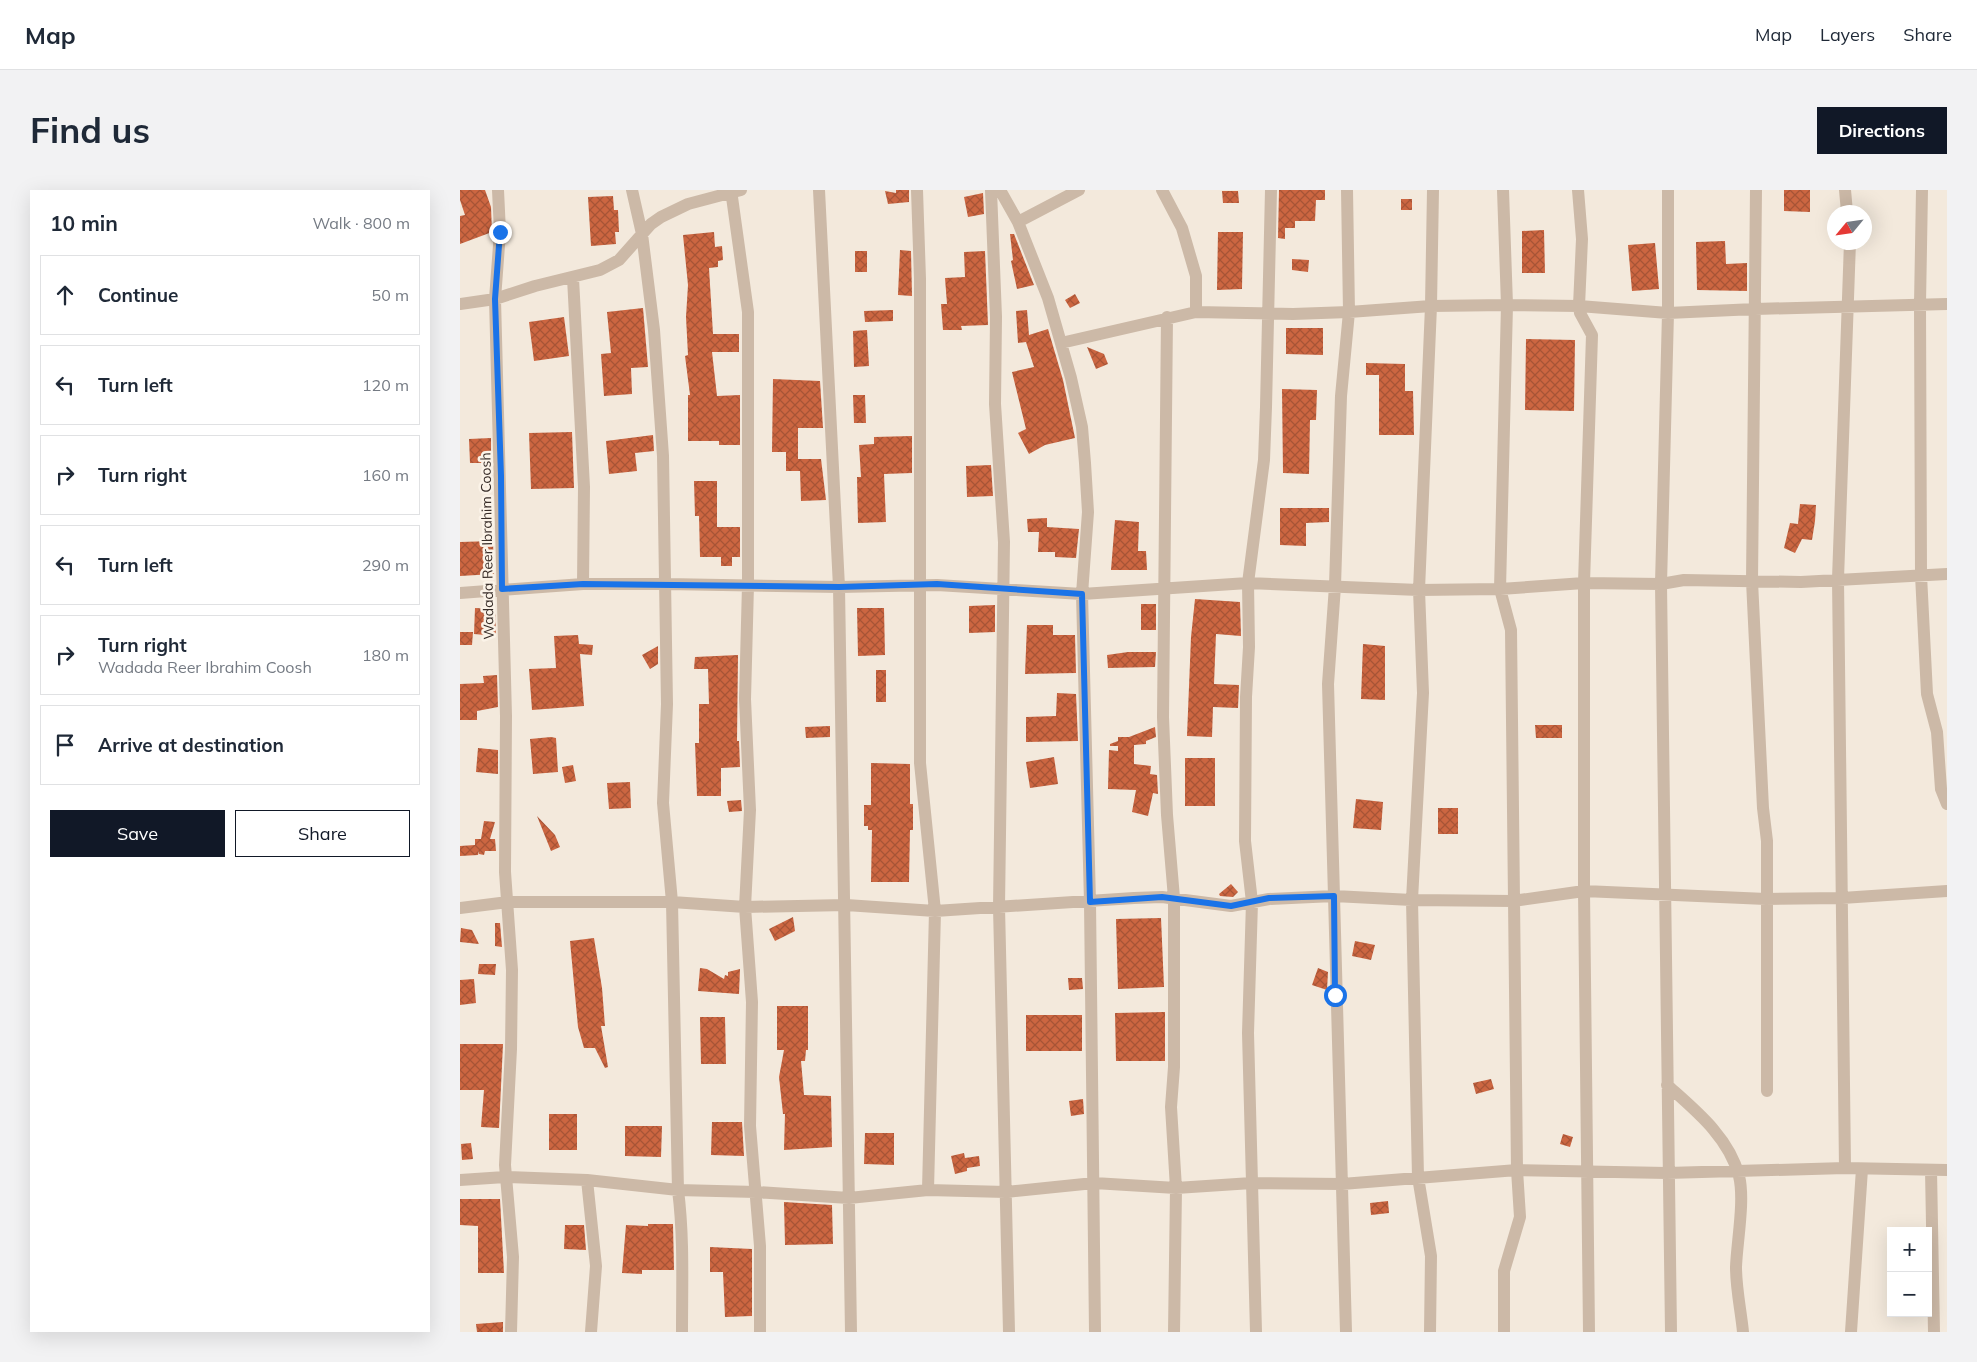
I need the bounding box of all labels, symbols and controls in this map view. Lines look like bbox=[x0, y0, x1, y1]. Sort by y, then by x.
text: Map bbox=[25, 20, 76, 50]
text: Map bbox=[1755, 23, 1792, 46]
text: Layers bbox=[1820, 23, 1875, 46]
text: Share bbox=[1903, 23, 1952, 46]
button: Directions bbox=[1817, 107, 1947, 154]
text: Find us bbox=[30, 108, 150, 152]
north arrow bbox=[1827, 205, 1872, 250]
text: 10 min bbox=[50, 210, 118, 236]
text: Walk · 800 m bbox=[312, 213, 410, 233]
route end bbox=[489, 221, 512, 244]
icon: ahead bbox=[51, 281, 79, 309]
text: Continue bbox=[98, 283, 178, 307]
text: 50 m bbox=[372, 285, 409, 305]
icon: left bbox=[51, 371, 79, 399]
text: Turn left bbox=[98, 373, 173, 397]
text: 120 m bbox=[362, 375, 409, 395]
street label: Wadada Reer Ibrahim Coosh bbox=[476, 452, 498, 640]
icon: right bbox=[51, 461, 79, 489]
text: Turn right bbox=[98, 463, 187, 487]
text: 160 m bbox=[362, 465, 409, 485]
icon: left bbox=[51, 551, 79, 579]
text: Turn left bbox=[98, 553, 173, 577]
text: 290 m bbox=[362, 555, 409, 575]
text: Turn right bbox=[98, 633, 187, 657]
icon: right bbox=[51, 641, 79, 669]
text: 180 m bbox=[362, 645, 409, 665]
text: Wadada Reer Ibrahim Coosh bbox=[98, 657, 312, 677]
icon: arrive bbox=[51, 731, 79, 759]
text: Arrive at destination bbox=[98, 733, 284, 757]
button: Save bbox=[50, 810, 225, 857]
button: Share bbox=[235, 810, 410, 857]
route start bbox=[1324, 984, 1347, 1007]
map controls bbox=[1887, 1227, 1932, 1317]
button: + bbox=[1887, 1227, 1932, 1272]
button: − bbox=[1887, 1272, 1932, 1317]

